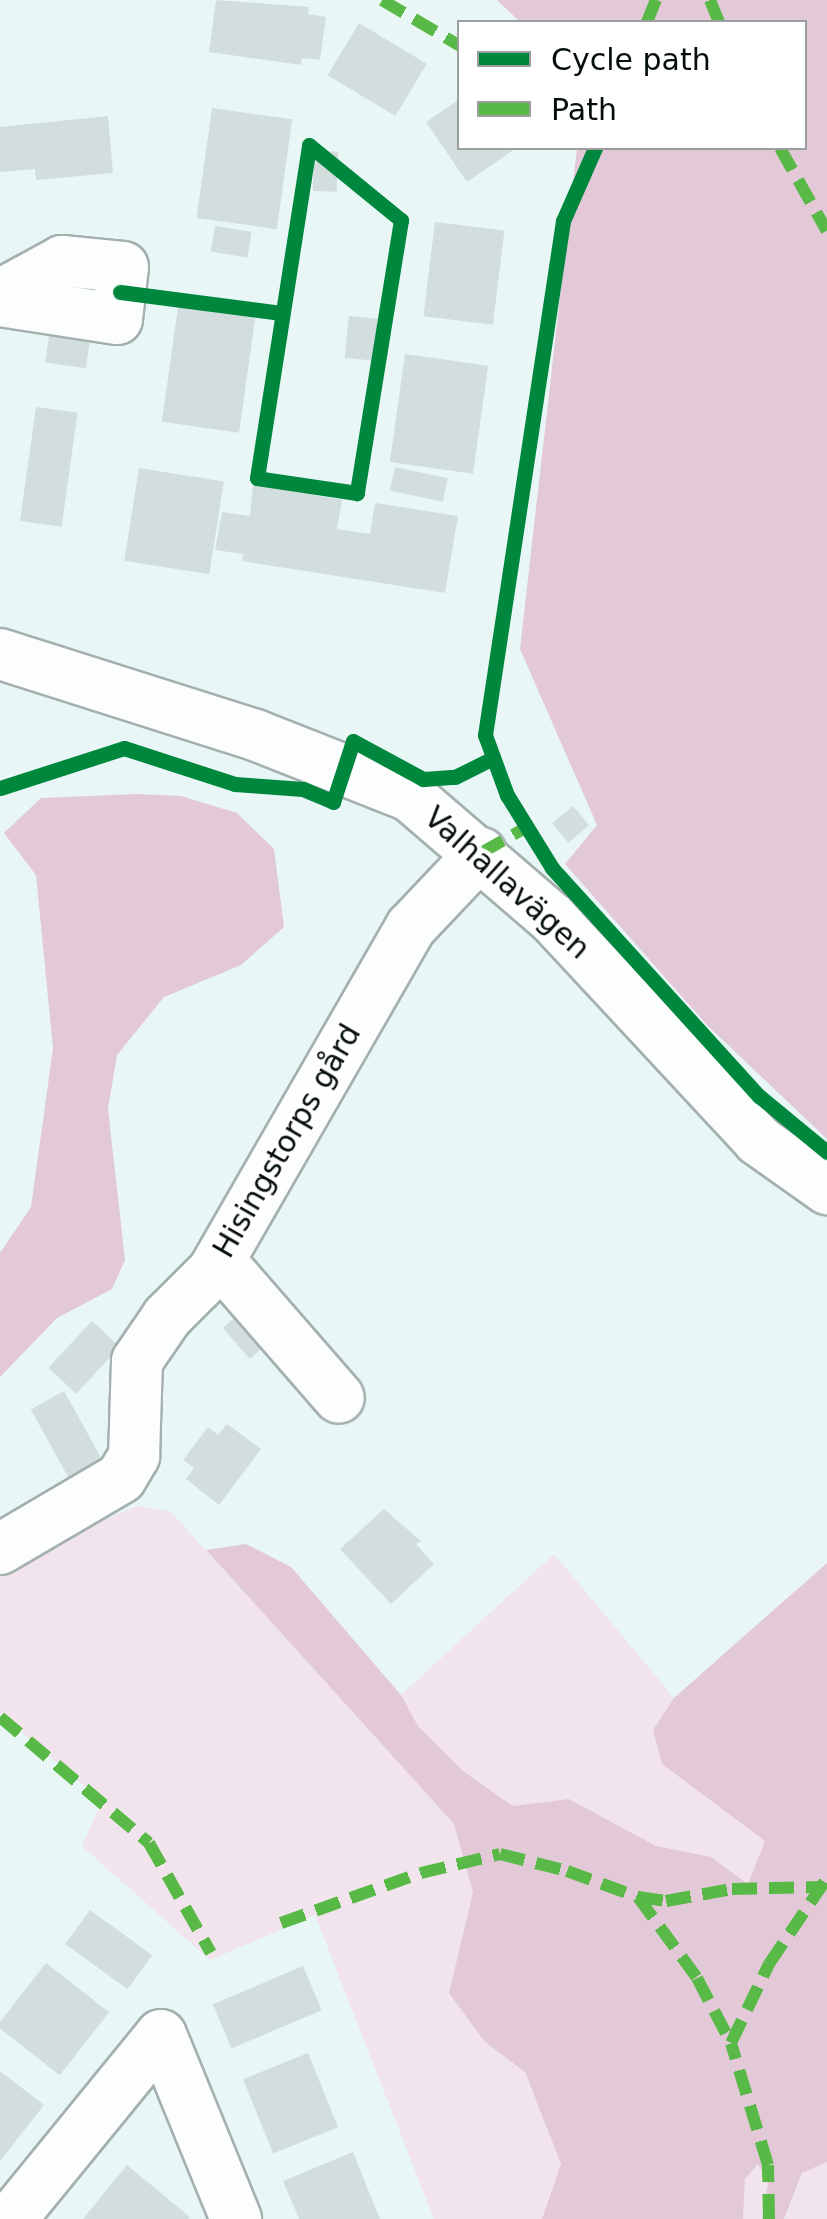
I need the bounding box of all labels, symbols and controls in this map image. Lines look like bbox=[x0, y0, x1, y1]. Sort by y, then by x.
legend bbox=[457, 20, 807, 150]
text: Cycle path bbox=[551, 42, 711, 77]
text: Path bbox=[551, 92, 617, 127]
street label: Valhallavägen bbox=[417, 799, 597, 967]
street label: Hisingstorps gård bbox=[206, 1018, 368, 1264]

